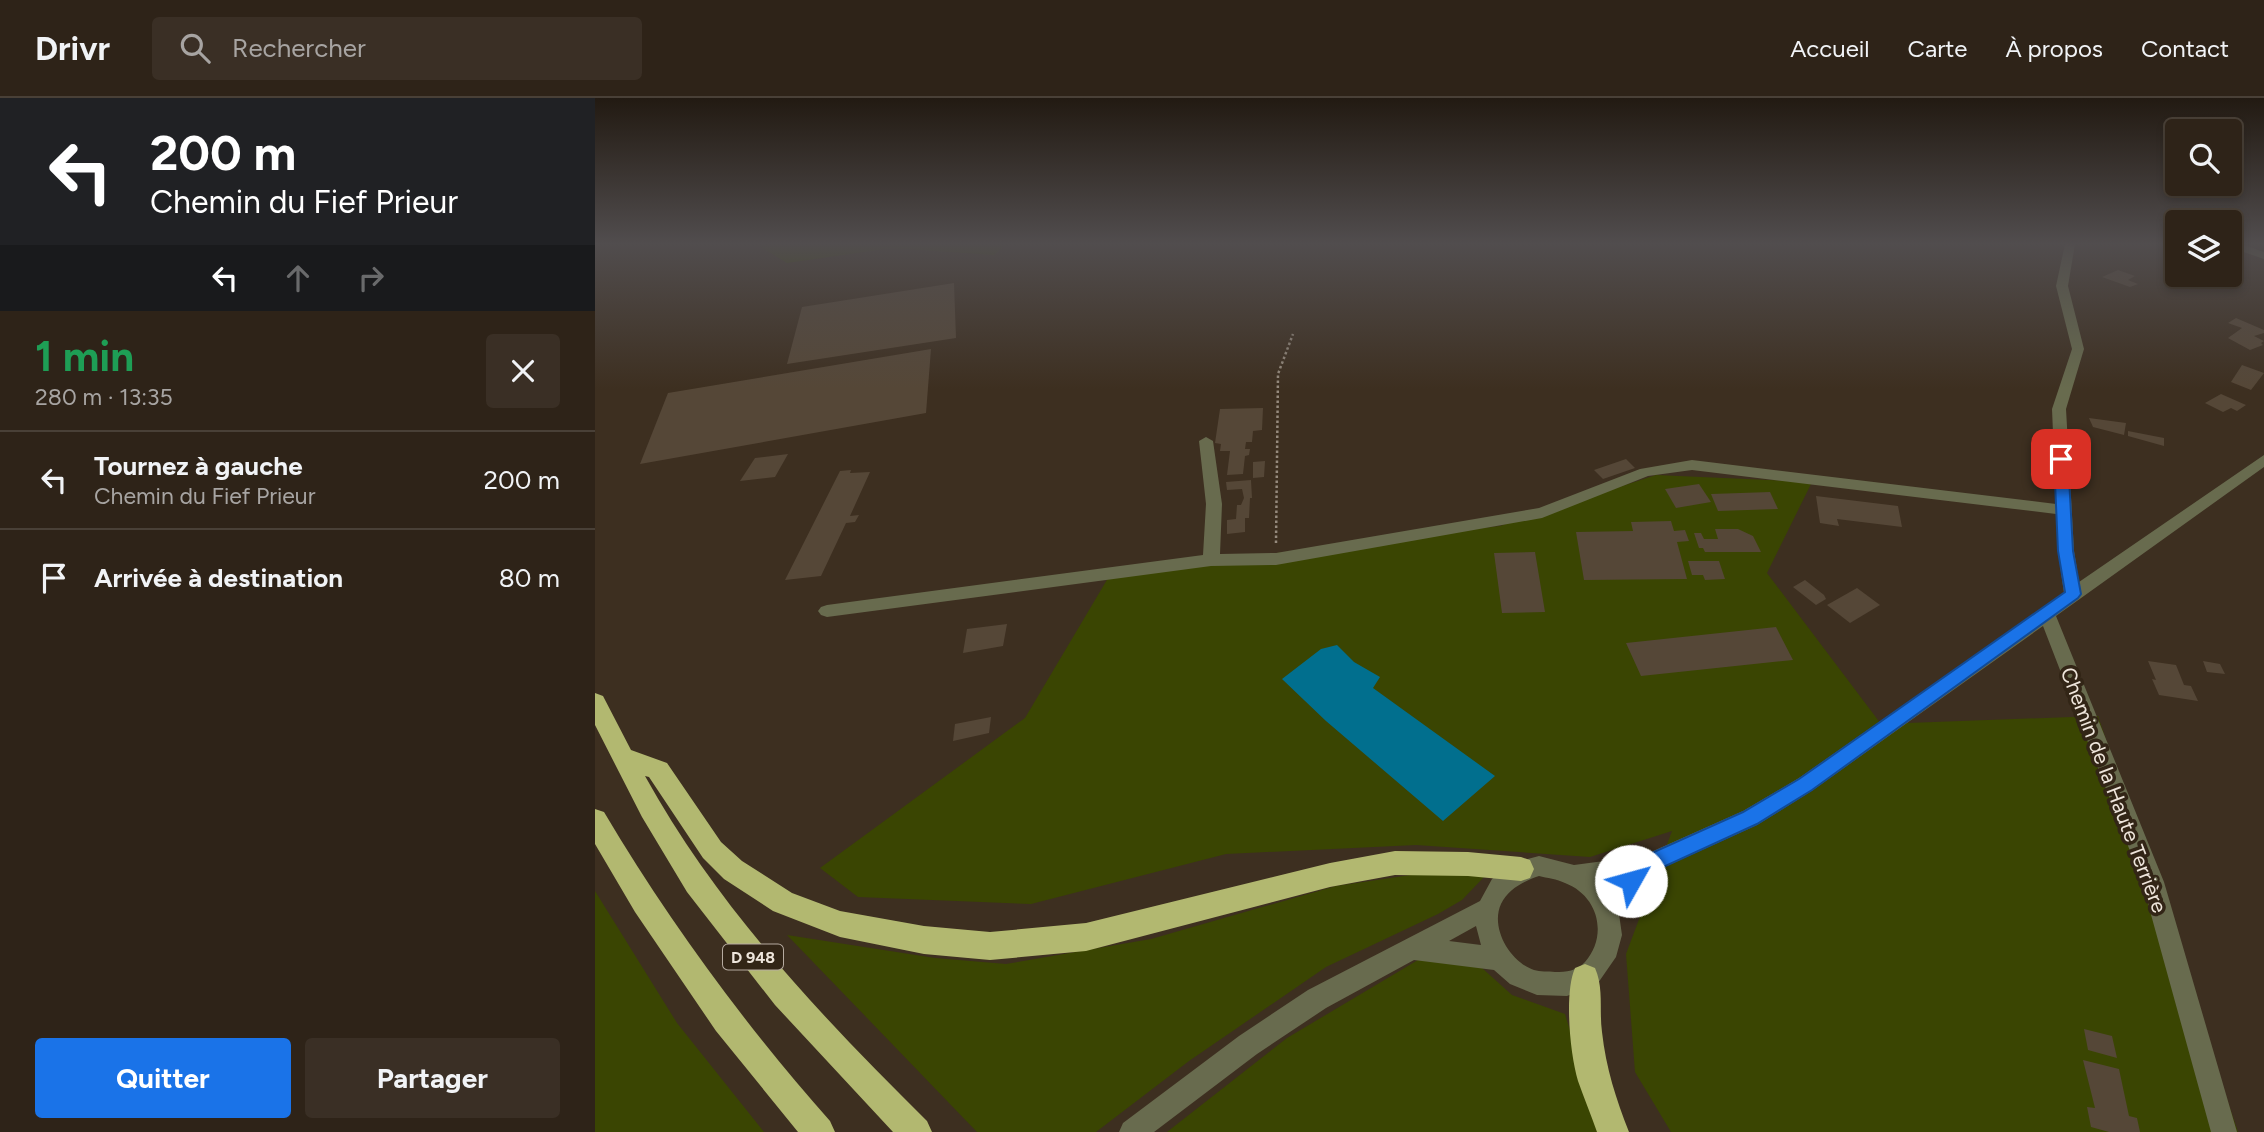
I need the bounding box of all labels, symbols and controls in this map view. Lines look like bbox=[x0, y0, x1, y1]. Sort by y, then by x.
search box bbox=[152, 17, 642, 80]
text: Drivr bbox=[35, 29, 110, 68]
icon: search bbox=[176, 29, 214, 67]
text: Rechercher bbox=[232, 32, 366, 64]
text: Accueil bbox=[1790, 34, 1870, 63]
text: Carte bbox=[1908, 34, 1967, 63]
text: À propos bbox=[2005, 34, 2103, 63]
text: Contact bbox=[2141, 34, 2229, 63]
map controls bbox=[2165, 119, 2242, 287]
button: search bbox=[2165, 119, 2242, 196]
text: 200 m bbox=[150, 123, 296, 182]
icon: left bbox=[35, 126, 126, 217]
text: Chemin du Fief Prieur bbox=[150, 183, 458, 221]
button: layers bbox=[2165, 210, 2242, 287]
icon: left bbox=[206, 259, 244, 297]
icon: ahead bbox=[279, 259, 317, 297]
icon: right bbox=[352, 259, 390, 297]
text: 1 min bbox=[35, 331, 134, 382]
button: close bbox=[486, 334, 560, 408]
text: 280 m · 13:35 bbox=[35, 383, 173, 411]
pin bbox=[2031, 429, 2091, 489]
icon: arrive bbox=[2042, 440, 2080, 478]
text: Tournez à gauche bbox=[94, 450, 303, 482]
icon: left bbox=[35, 461, 73, 499]
text: 200 m bbox=[484, 464, 560, 496]
text: Chemin du Fief Prieur bbox=[94, 482, 315, 510]
icon: arrive bbox=[35, 559, 73, 597]
text: Arrivée à destination bbox=[94, 562, 343, 594]
text: 80 m bbox=[499, 562, 560, 594]
street label: Chemin de la Haute Terrière bbox=[2056, 664, 2172, 916]
position arrow bbox=[1594, 844, 1668, 918]
road number: D 948 bbox=[723, 944, 783, 970]
button: Quitter bbox=[35, 1038, 291, 1118]
button: Partager bbox=[305, 1038, 560, 1118]

